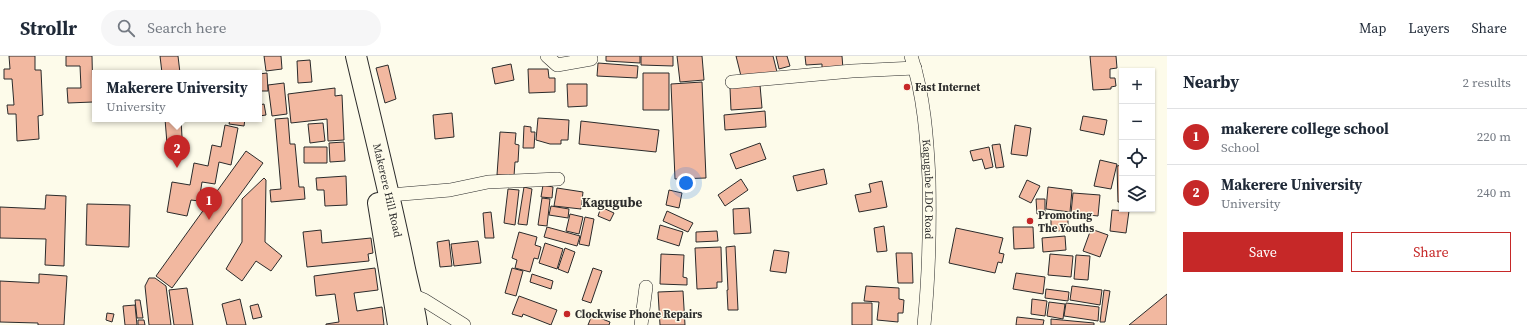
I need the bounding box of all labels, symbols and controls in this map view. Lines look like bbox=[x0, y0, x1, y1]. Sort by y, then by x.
search box bbox=[101, 10, 381, 46]
text: Strollr bbox=[20, 15, 77, 41]
icon: search bbox=[115, 17, 137, 39]
text: Search here bbox=[147, 17, 226, 38]
text: Map bbox=[1359, 18, 1386, 38]
text: Layers bbox=[1408, 18, 1450, 38]
text: Share bbox=[1472, 18, 1507, 38]
map controls bbox=[1119, 68, 1155, 212]
button: + bbox=[1119, 68, 1155, 104]
popup bbox=[92, 70, 262, 122]
text: Nearby bbox=[1183, 70, 1239, 94]
text: 2 results bbox=[1463, 74, 1511, 91]
text: Makerere University bbox=[106, 77, 248, 98]
place label: Fast Internet bbox=[915, 80, 981, 95]
marker: Fast Internet bbox=[902, 82, 912, 92]
text: University bbox=[106, 98, 166, 115]
button: − bbox=[1119, 104, 1155, 140]
text: makerere college school bbox=[1221, 118, 1389, 139]
text: 1 bbox=[1192, 128, 1200, 145]
text: 220 m bbox=[1477, 128, 1511, 145]
pin: 2 bbox=[164, 135, 190, 168]
street label: Kagugube LDC Road bbox=[919, 139, 937, 240]
text: School bbox=[1221, 139, 1260, 156]
button: locate bbox=[1119, 140, 1155, 176]
street label: Makerere Hill Road bbox=[370, 142, 406, 239]
your location bbox=[676, 173, 696, 193]
text: Makerere University bbox=[1221, 174, 1362, 195]
button: layers bbox=[1119, 176, 1155, 212]
text: 2 bbox=[1192, 184, 1200, 201]
text: 240 m bbox=[1477, 184, 1511, 201]
pin: 1 bbox=[196, 187, 222, 220]
district label: Kagugube bbox=[582, 194, 642, 211]
text: University bbox=[1221, 195, 1280, 212]
place label: Promoting The Youths bbox=[1038, 208, 1094, 236]
marker: Promoting The Youths bbox=[1025, 216, 1035, 226]
button: Save bbox=[1183, 232, 1343, 272]
button: Share bbox=[1351, 232, 1511, 272]
place label: Clockwise Phone Repairs bbox=[575, 307, 702, 322]
marker: Clockwise Phone Repairs bbox=[562, 309, 572, 319]

